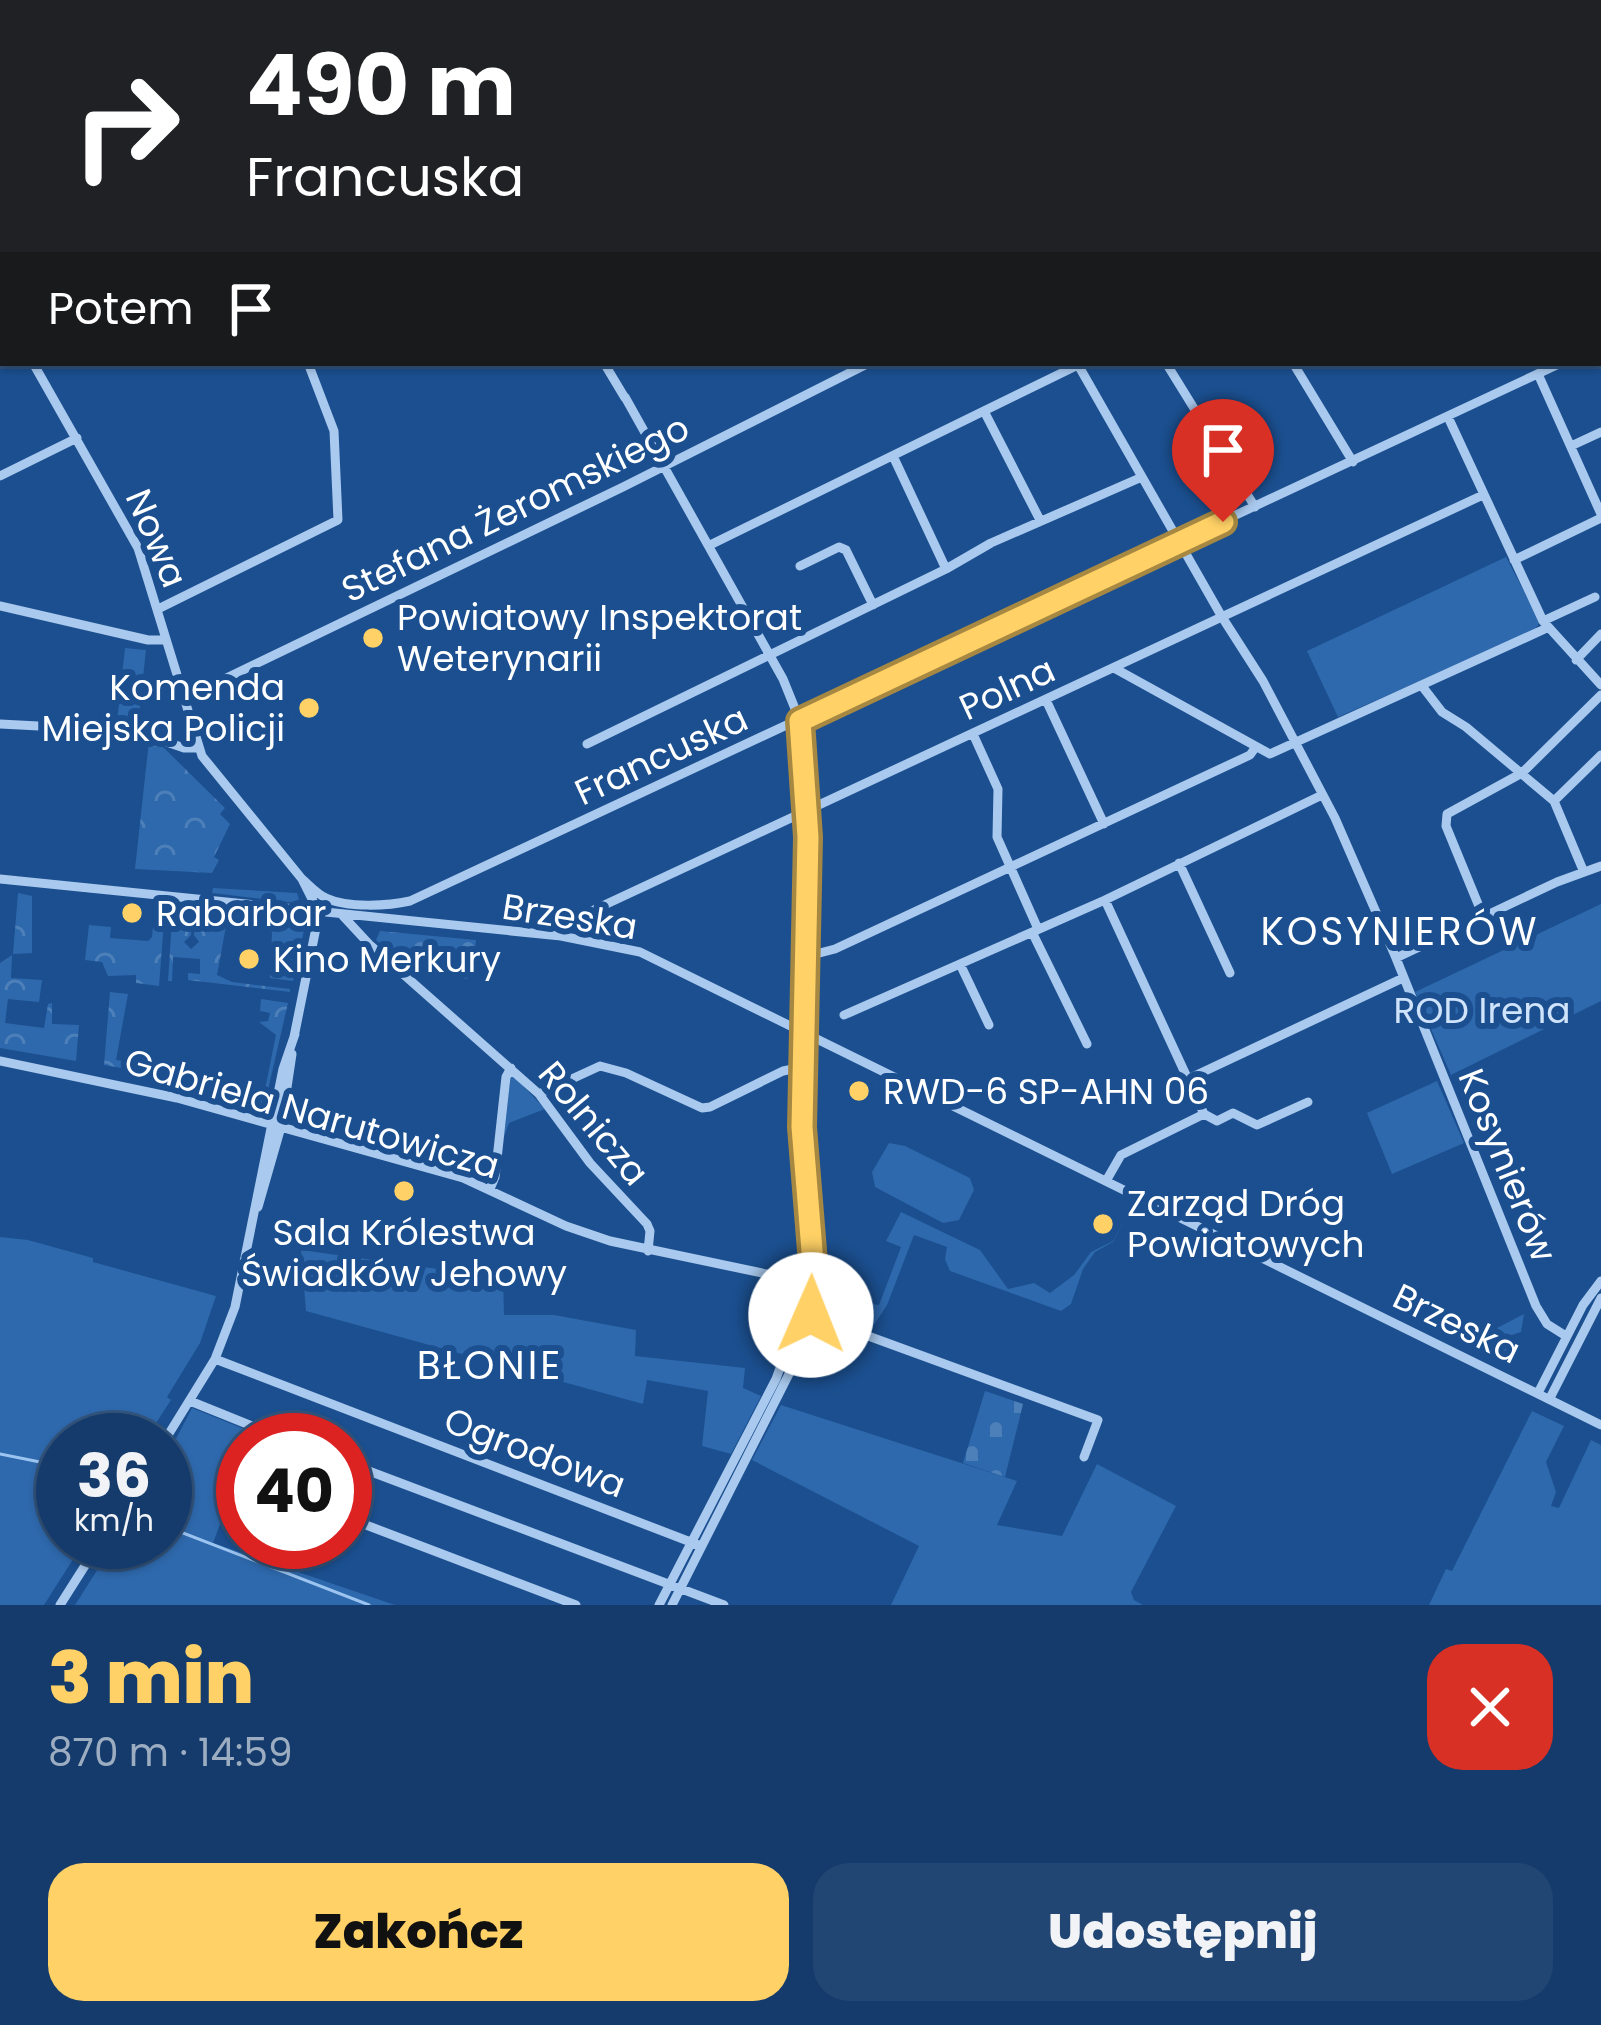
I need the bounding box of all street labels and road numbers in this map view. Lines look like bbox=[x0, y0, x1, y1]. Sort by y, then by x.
street label: Stefana Żeromskiego bbox=[333, 402, 698, 615]
street label: Nowa bbox=[113, 481, 200, 595]
street label: Polna bbox=[951, 644, 1063, 733]
street label: Francuska bbox=[566, 693, 756, 818]
street label: Brzeska bbox=[499, 881, 641, 952]
street label: Gabriela Narutowicza bbox=[119, 1036, 505, 1191]
street label: Rolnicza bbox=[526, 1050, 661, 1196]
street label: Kosynierów bbox=[1446, 1061, 1570, 1270]
street label: Brzeska bbox=[1385, 1271, 1529, 1376]
street label: Ogrodowa bbox=[437, 1395, 633, 1510]

